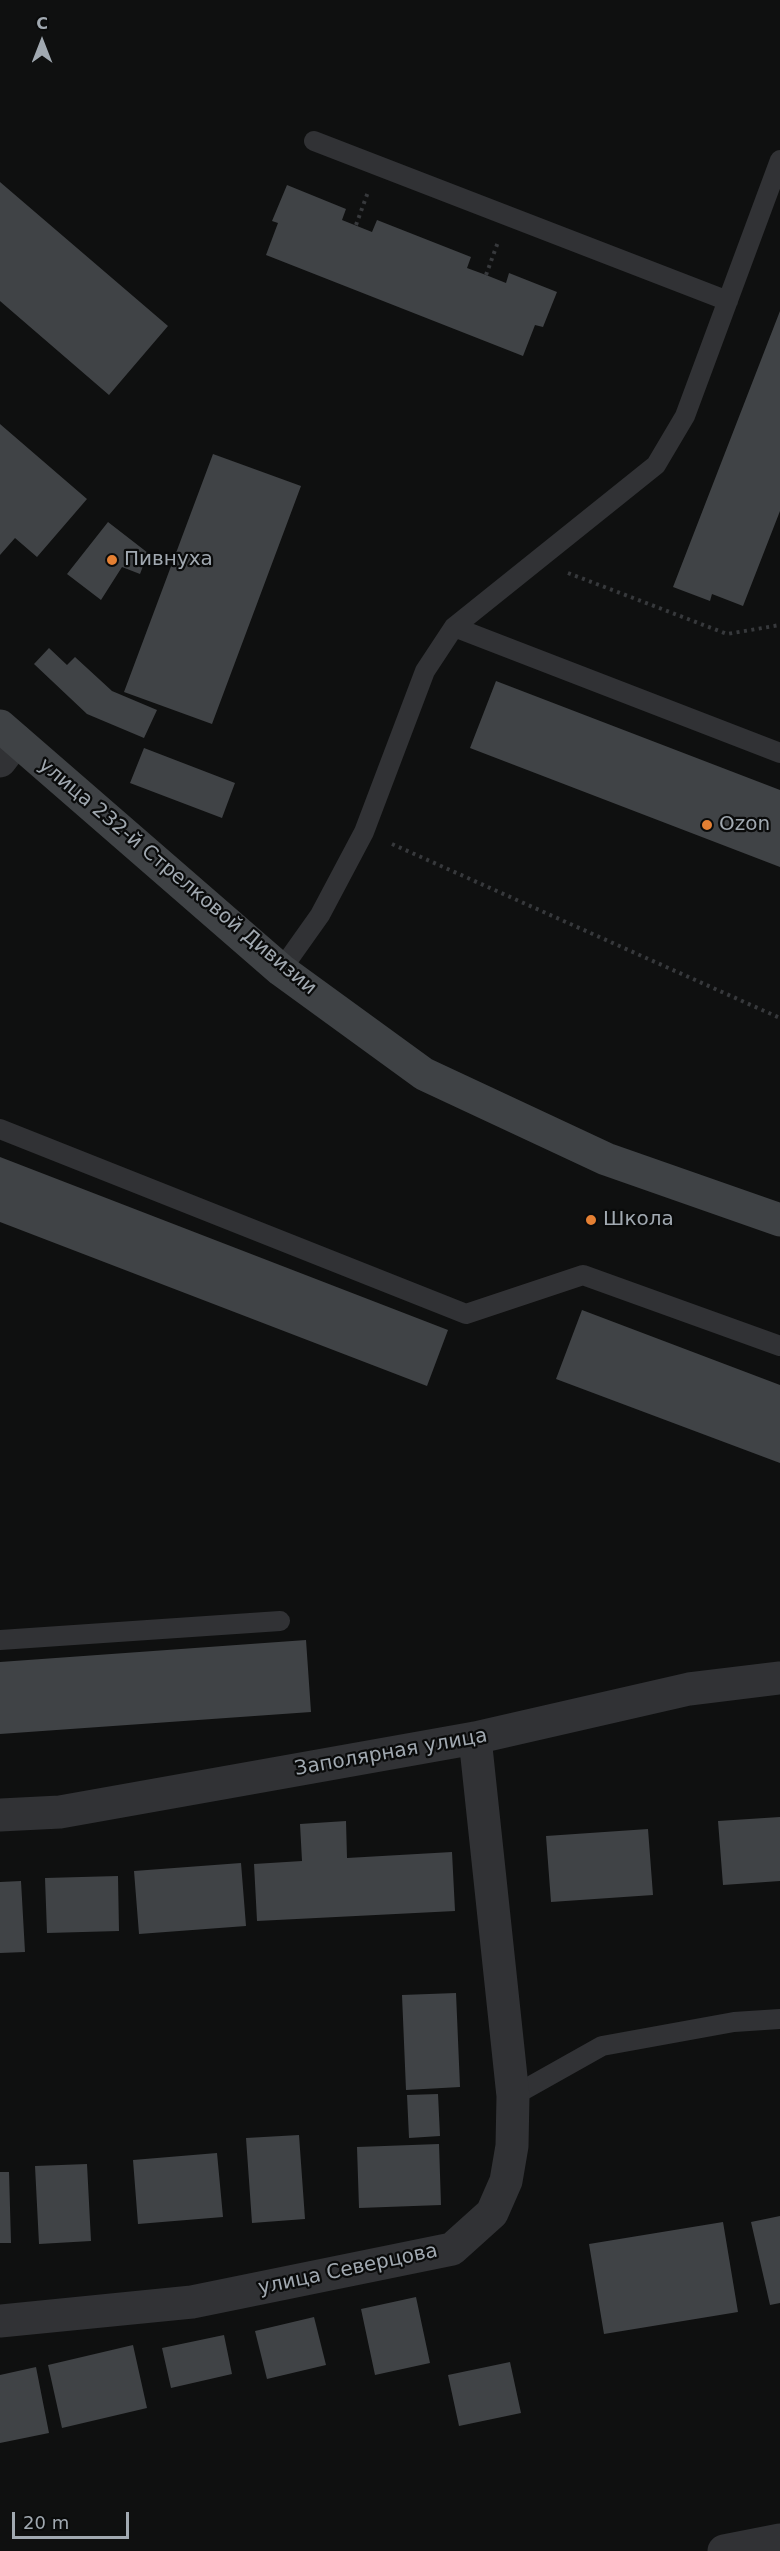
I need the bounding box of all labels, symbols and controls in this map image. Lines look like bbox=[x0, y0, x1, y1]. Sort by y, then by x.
north arrow bbox=[12, 12, 72, 72]
text: С bbox=[36, 14, 48, 33]
place label: Пивнуха bbox=[124, 548, 213, 572]
marker: Пивнуха bbox=[105, 553, 119, 567]
street label: улица 232-й Стрелковой Дивизии bbox=[33, 753, 321, 1001]
place label: Ozon bbox=[719, 813, 770, 837]
marker: Ozon bbox=[700, 818, 714, 832]
place label: Школа bbox=[603, 1208, 674, 1232]
marker: Школа bbox=[584, 1213, 598, 1227]
street label: Заполярная улица bbox=[293, 1724, 489, 1782]
street label: улица Северцова bbox=[256, 2239, 440, 2301]
scale bar bbox=[15, 2500, 132, 2538]
text: 20 m bbox=[23, 2512, 69, 2533]

